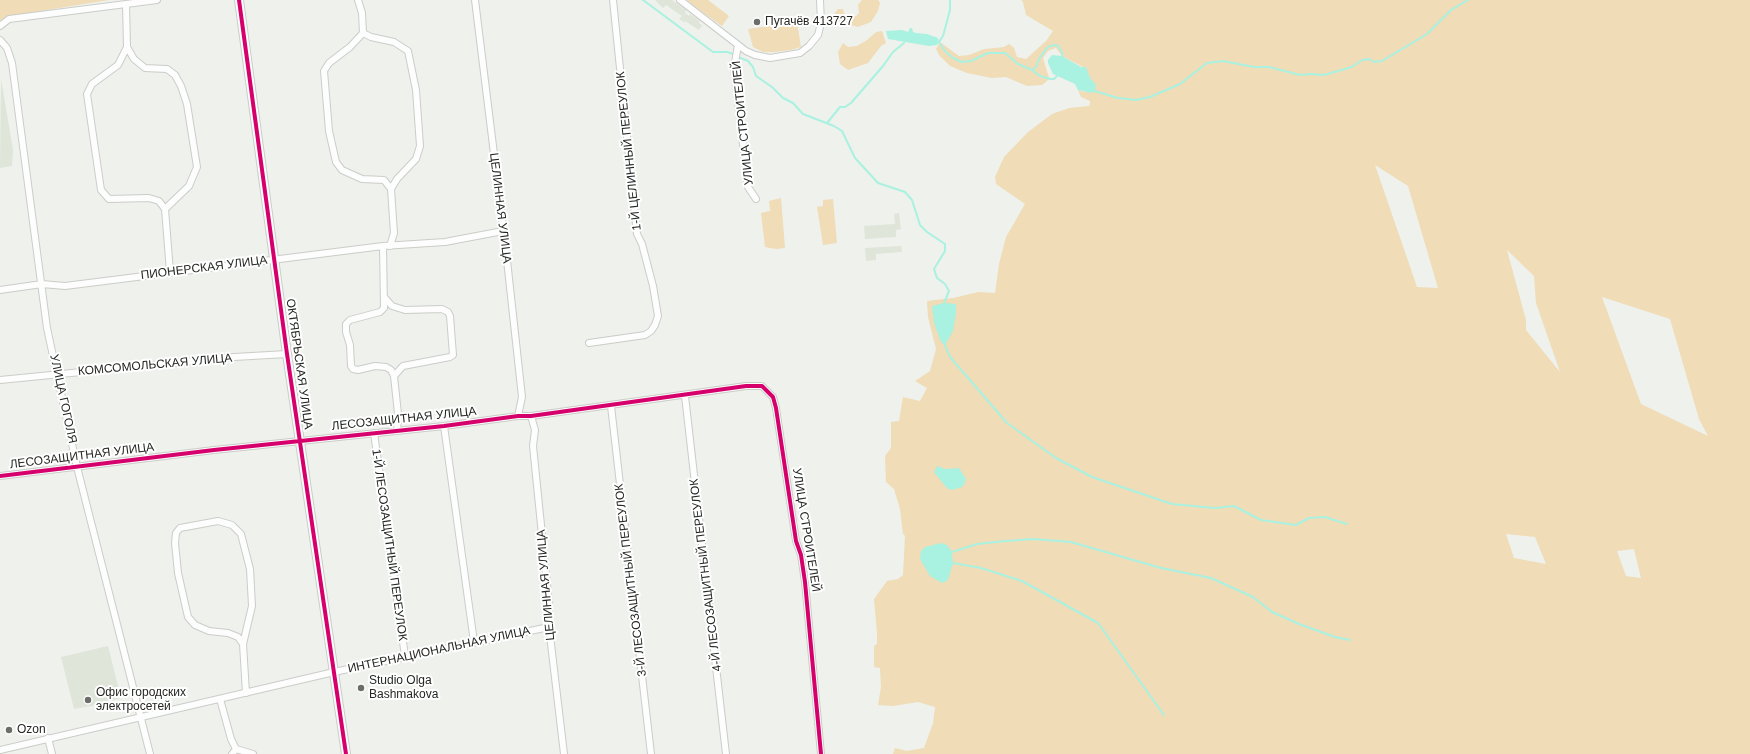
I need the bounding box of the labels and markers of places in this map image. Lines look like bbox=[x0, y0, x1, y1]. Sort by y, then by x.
place label: Пугачёв 413727 bbox=[765, 15, 853, 29]
marker: Пугачёв 413727 bbox=[752, 17, 762, 27]
place label: Studio Olga Bashmakova bbox=[369, 674, 438, 702]
marker: Studio Olga Bashmakova bbox=[356, 683, 366, 693]
place label: Офис городских электросетей bbox=[96, 686, 186, 714]
marker: Офис городских электросетей bbox=[83, 695, 93, 705]
place label: Ozon bbox=[17, 723, 46, 737]
marker: Ozon bbox=[4, 725, 14, 735]

